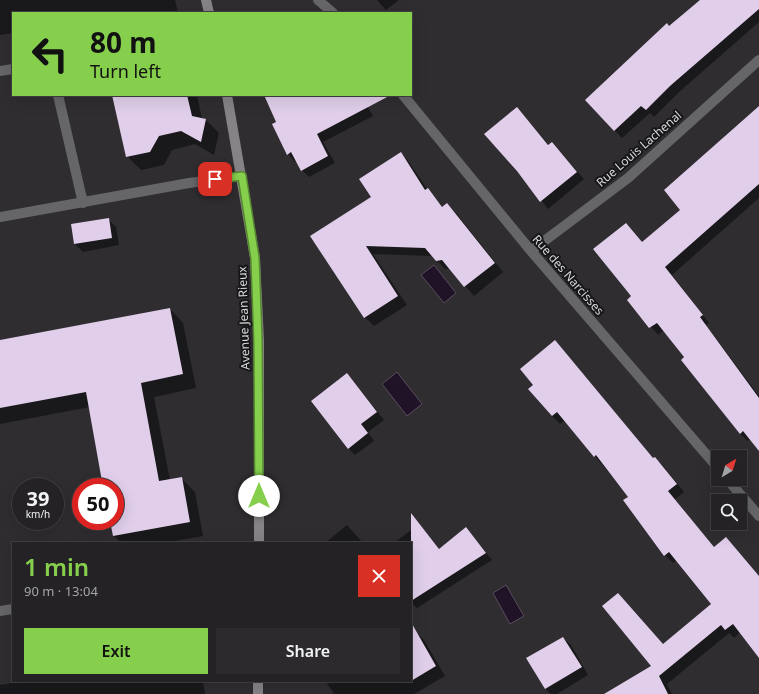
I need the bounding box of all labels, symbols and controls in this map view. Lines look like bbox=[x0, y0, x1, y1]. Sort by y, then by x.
text: 80 m bbox=[90, 23, 157, 61]
icon: left bbox=[24, 28, 76, 80]
text: Turn left bbox=[90, 59, 161, 83]
street label: Rue Louis Lachenal bbox=[592, 107, 685, 190]
pin bbox=[198, 162, 232, 196]
icon: arrive bbox=[204, 168, 226, 190]
street label: Rue des Narcisses bbox=[529, 231, 608, 319]
street label: Avenue Jean Rieux bbox=[233, 265, 254, 370]
north arrow bbox=[711, 450, 747, 486]
map controls bbox=[711, 450, 747, 530]
position arrow bbox=[238, 475, 280, 517]
speed limit sign: 50 bbox=[72, 478, 124, 530]
text: 39 bbox=[27, 485, 49, 512]
button: search bbox=[711, 494, 747, 530]
text: km/h bbox=[26, 507, 50, 521]
text: 1 min bbox=[24, 550, 89, 583]
button: close bbox=[358, 555, 400, 597]
text: 90 m · 13:04 bbox=[24, 582, 98, 600]
button: Exit bbox=[24, 628, 208, 674]
button: Share bbox=[216, 628, 400, 674]

